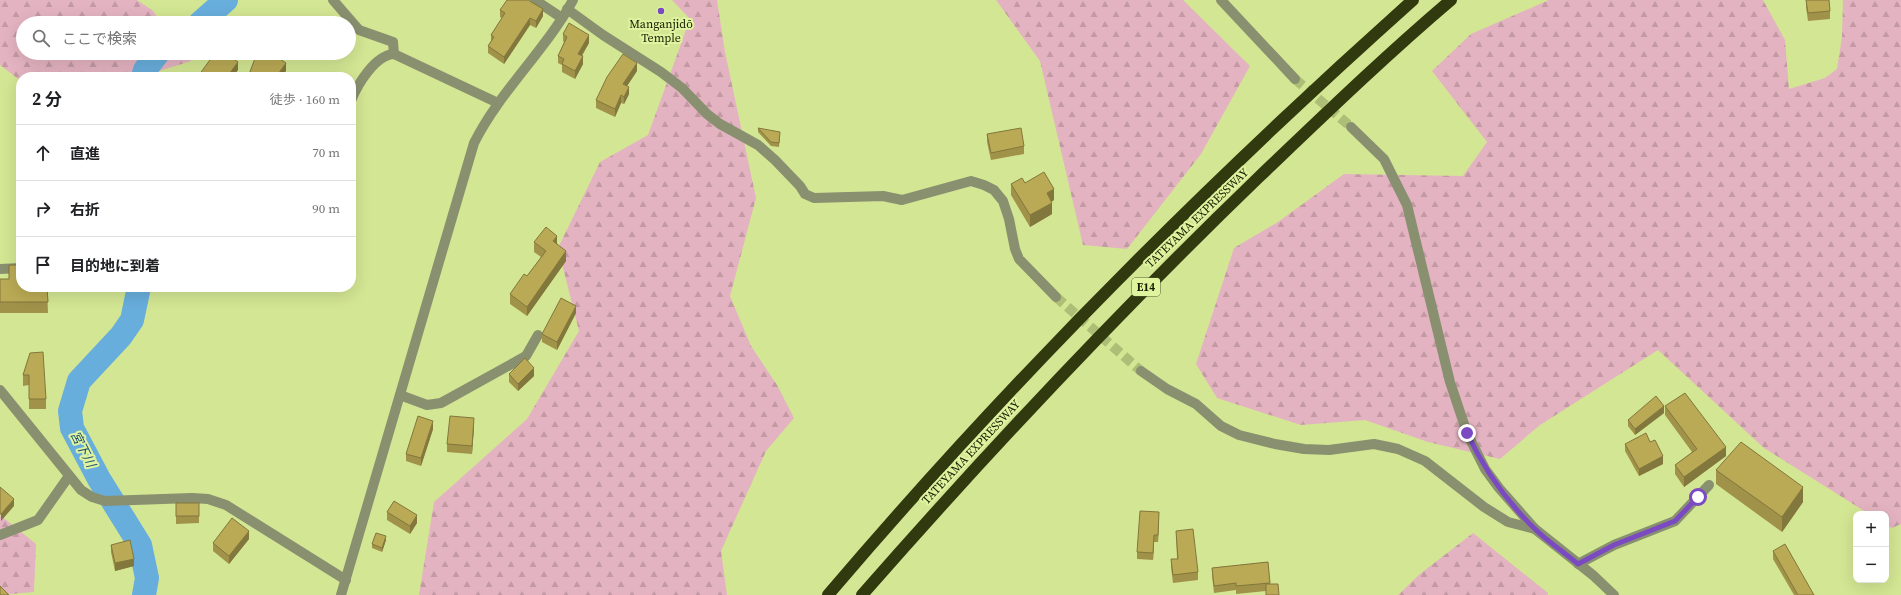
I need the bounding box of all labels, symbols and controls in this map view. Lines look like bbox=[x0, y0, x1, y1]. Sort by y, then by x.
marker: Manganjidō Temple bbox=[656, 6, 666, 16]
search box bbox=[16, 16, 356, 60]
place label: Manganjidō Temple bbox=[629, 16, 693, 46]
icon: search bbox=[30, 27, 52, 49]
text: ここで検索 bbox=[62, 28, 137, 49]
text: 2 分 bbox=[32, 87, 62, 111]
text: 徒歩 · 160 m bbox=[270, 91, 340, 108]
icon: ahead bbox=[32, 142, 54, 164]
text: 直進 bbox=[70, 143, 100, 164]
text: 70 m bbox=[312, 144, 340, 161]
street label: TATEYAMA EXPRESSWAY bbox=[1142, 164, 1252, 271]
icon: right bbox=[32, 198, 54, 220]
text: 右折 bbox=[70, 199, 100, 220]
text: 90 m bbox=[312, 200, 340, 217]
icon: arrive bbox=[32, 254, 54, 276]
text: 目的地に到着 bbox=[70, 255, 160, 276]
road number: E14 bbox=[1132, 278, 1160, 296]
street label: TATEYAMA EXPRESSWAY bbox=[918, 396, 1024, 508]
route end bbox=[1458, 424, 1476, 442]
water label: 宮下川 bbox=[67, 428, 100, 472]
route start bbox=[1689, 488, 1707, 506]
map controls bbox=[1853, 511, 1889, 583]
button: + bbox=[1853, 511, 1889, 547]
button: − bbox=[1853, 547, 1889, 583]

